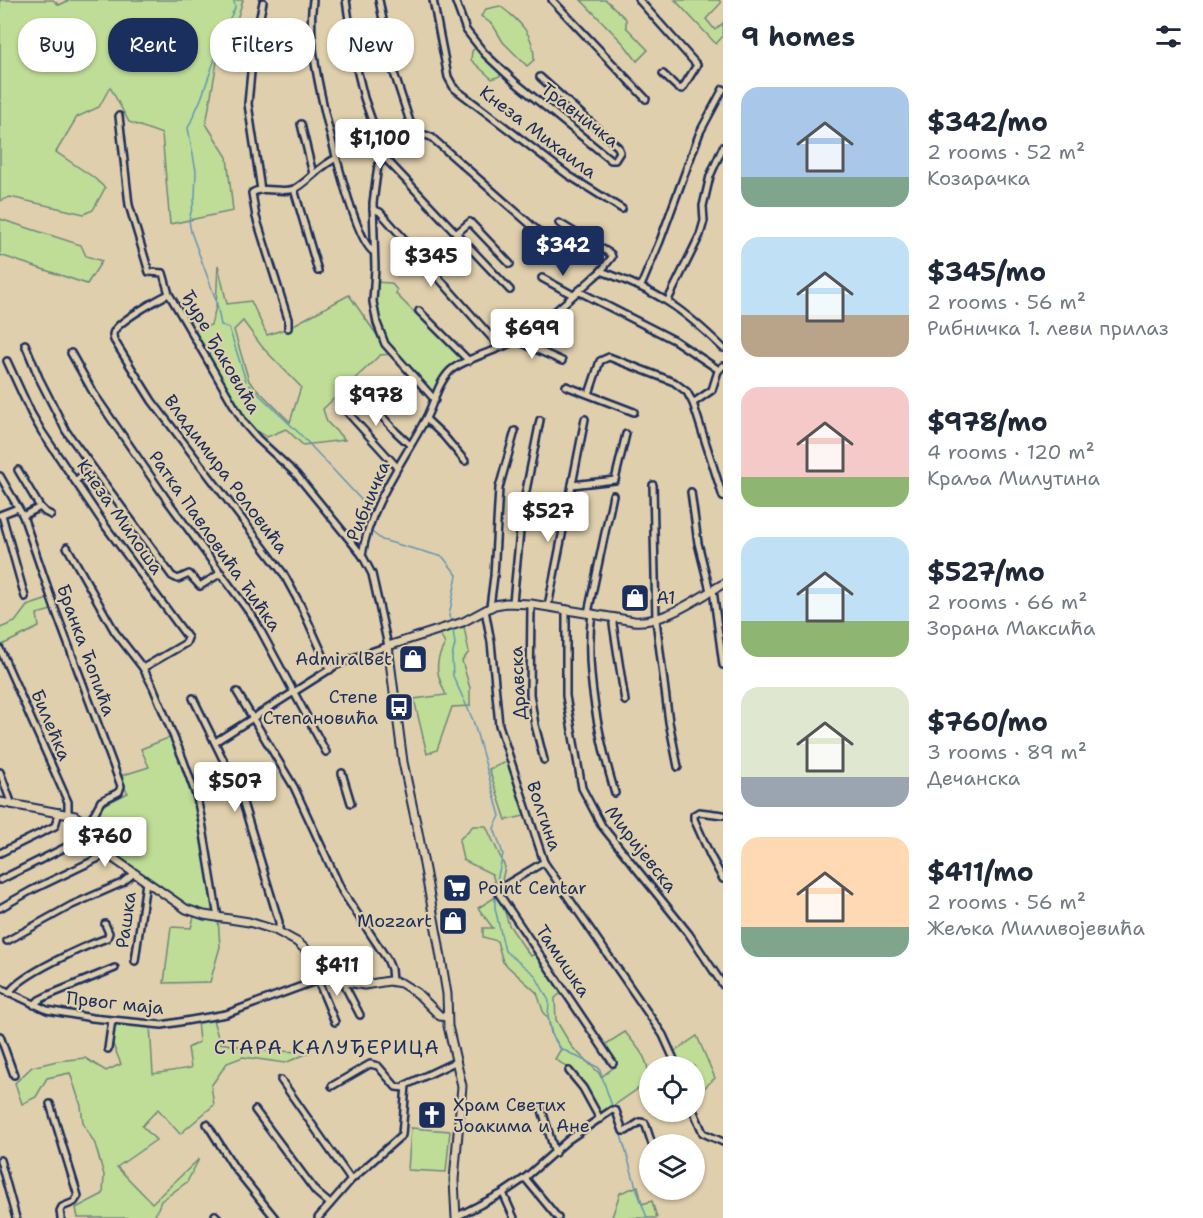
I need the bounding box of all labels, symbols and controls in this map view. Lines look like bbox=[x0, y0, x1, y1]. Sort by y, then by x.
chip: Buy bbox=[18, 18, 96, 72]
chip: Rent bbox=[108, 18, 198, 72]
chip: Filters bbox=[210, 18, 315, 72]
chip: New bbox=[327, 18, 414, 72]
text: 9 homes bbox=[741, 19, 855, 54]
icon: filters bbox=[1152, 20, 1185, 53]
street label: Травничка bbox=[536, 77, 624, 153]
street label: Кнеза Михаила bbox=[475, 80, 601, 184]
text: $342/mo bbox=[927, 104, 1048, 139]
icon: home bbox=[789, 111, 861, 183]
pin: $1,100 bbox=[331, 119, 429, 170]
text: $1,100 bbox=[349, 125, 411, 151]
text: 2 rooms · 52 m² bbox=[927, 139, 1085, 165]
text: Козарачка bbox=[927, 165, 1030, 191]
pin: $342 bbox=[527, 226, 599, 277]
text: $342 bbox=[536, 232, 590, 258]
pin: $345 bbox=[395, 237, 467, 288]
text: $345 bbox=[404, 243, 458, 269]
text: $345/mo bbox=[927, 254, 1046, 289]
icon: home bbox=[789, 261, 861, 333]
street label: Ђуре Ђаковића bbox=[176, 286, 266, 418]
text: 2 rooms · 56 m² bbox=[927, 289, 1086, 315]
pin: $699 bbox=[496, 309, 568, 360]
text: $699 bbox=[505, 315, 559, 341]
text: Рибничка 1. леви прилаз bbox=[927, 315, 1169, 341]
pin: $978 bbox=[340, 376, 412, 427]
text: $978 bbox=[349, 382, 403, 408]
street label: Владимира Роловића bbox=[158, 390, 294, 558]
text: $978/mo bbox=[927, 404, 1048, 439]
icon: home bbox=[789, 411, 861, 483]
text: 4 rooms · 120 m² bbox=[927, 439, 1095, 465]
street label: Ратка Павловића Ћићка bbox=[143, 446, 287, 636]
street label: Кнеза Милоша bbox=[71, 455, 169, 579]
street label: Рибничка bbox=[340, 457, 396, 545]
text: Краља Милутина bbox=[927, 465, 1100, 491]
pin: $527 bbox=[512, 492, 584, 543]
text: $527 bbox=[522, 498, 574, 524]
text: $527/mo bbox=[927, 554, 1045, 589]
icon: home bbox=[789, 561, 861, 633]
street label: Бранка Ћопића bbox=[51, 581, 121, 719]
shop icon: A1 bbox=[619, 582, 651, 614]
place label: A1 bbox=[656, 586, 676, 610]
text: 2 rooms · 66 m² bbox=[927, 589, 1088, 615]
text: Зорана Максића bbox=[927, 615, 1095, 641]
shop icon: AdmiralBet bbox=[397, 643, 429, 675]
street label: Дравска bbox=[504, 646, 532, 720]
place label: AdmiralBet bbox=[295, 647, 392, 671]
place label: Степе Степановића bbox=[263, 685, 378, 730]
street label: Билећка bbox=[25, 686, 77, 764]
bus stop icon: Степе Степановића bbox=[383, 691, 415, 723]
text: $760/mo bbox=[927, 704, 1048, 739]
icon: home bbox=[789, 711, 861, 783]
text: 3 rooms · 89 m² bbox=[927, 739, 1087, 765]
pin: $507 bbox=[199, 762, 271, 813]
text: Дечанска bbox=[927, 765, 1020, 791]
text: $507 bbox=[208, 768, 262, 794]
street label: Волгина bbox=[521, 778, 567, 854]
street label: Миријевска bbox=[599, 800, 683, 898]
pin: $760 bbox=[69, 817, 141, 868]
text: $760 bbox=[77, 823, 133, 849]
text: $411/mo bbox=[927, 854, 1034, 889]
icon: home bbox=[789, 861, 861, 933]
supermarket icon: Point Centar bbox=[441, 872, 473, 904]
place label: Point Centar bbox=[478, 876, 587, 900]
text: 2 rooms · 56 m² bbox=[927, 889, 1086, 915]
street label: Рашка bbox=[110, 890, 142, 950]
shop icon: Mozzart bbox=[437, 905, 469, 937]
place label: Mozzart bbox=[357, 909, 432, 933]
text: Жељка Миливојевића bbox=[927, 915, 1145, 941]
street label: Тамишка bbox=[530, 920, 596, 1002]
pin: $411 bbox=[301, 946, 373, 997]
text: $411 bbox=[315, 952, 359, 978]
street label: Првог маја bbox=[65, 986, 165, 1020]
district label: СТАРА КАЛУЂЕРИЦА bbox=[214, 1034, 440, 1060]
map controls bbox=[639, 1056, 705, 1200]
button: locate bbox=[639, 1056, 705, 1122]
place label: Храм Светих Јоакима и Ане bbox=[453, 1093, 590, 1138]
church icon: Храм Светих Јоакима и Ане bbox=[416, 1099, 448, 1131]
button: layers bbox=[639, 1134, 705, 1200]

